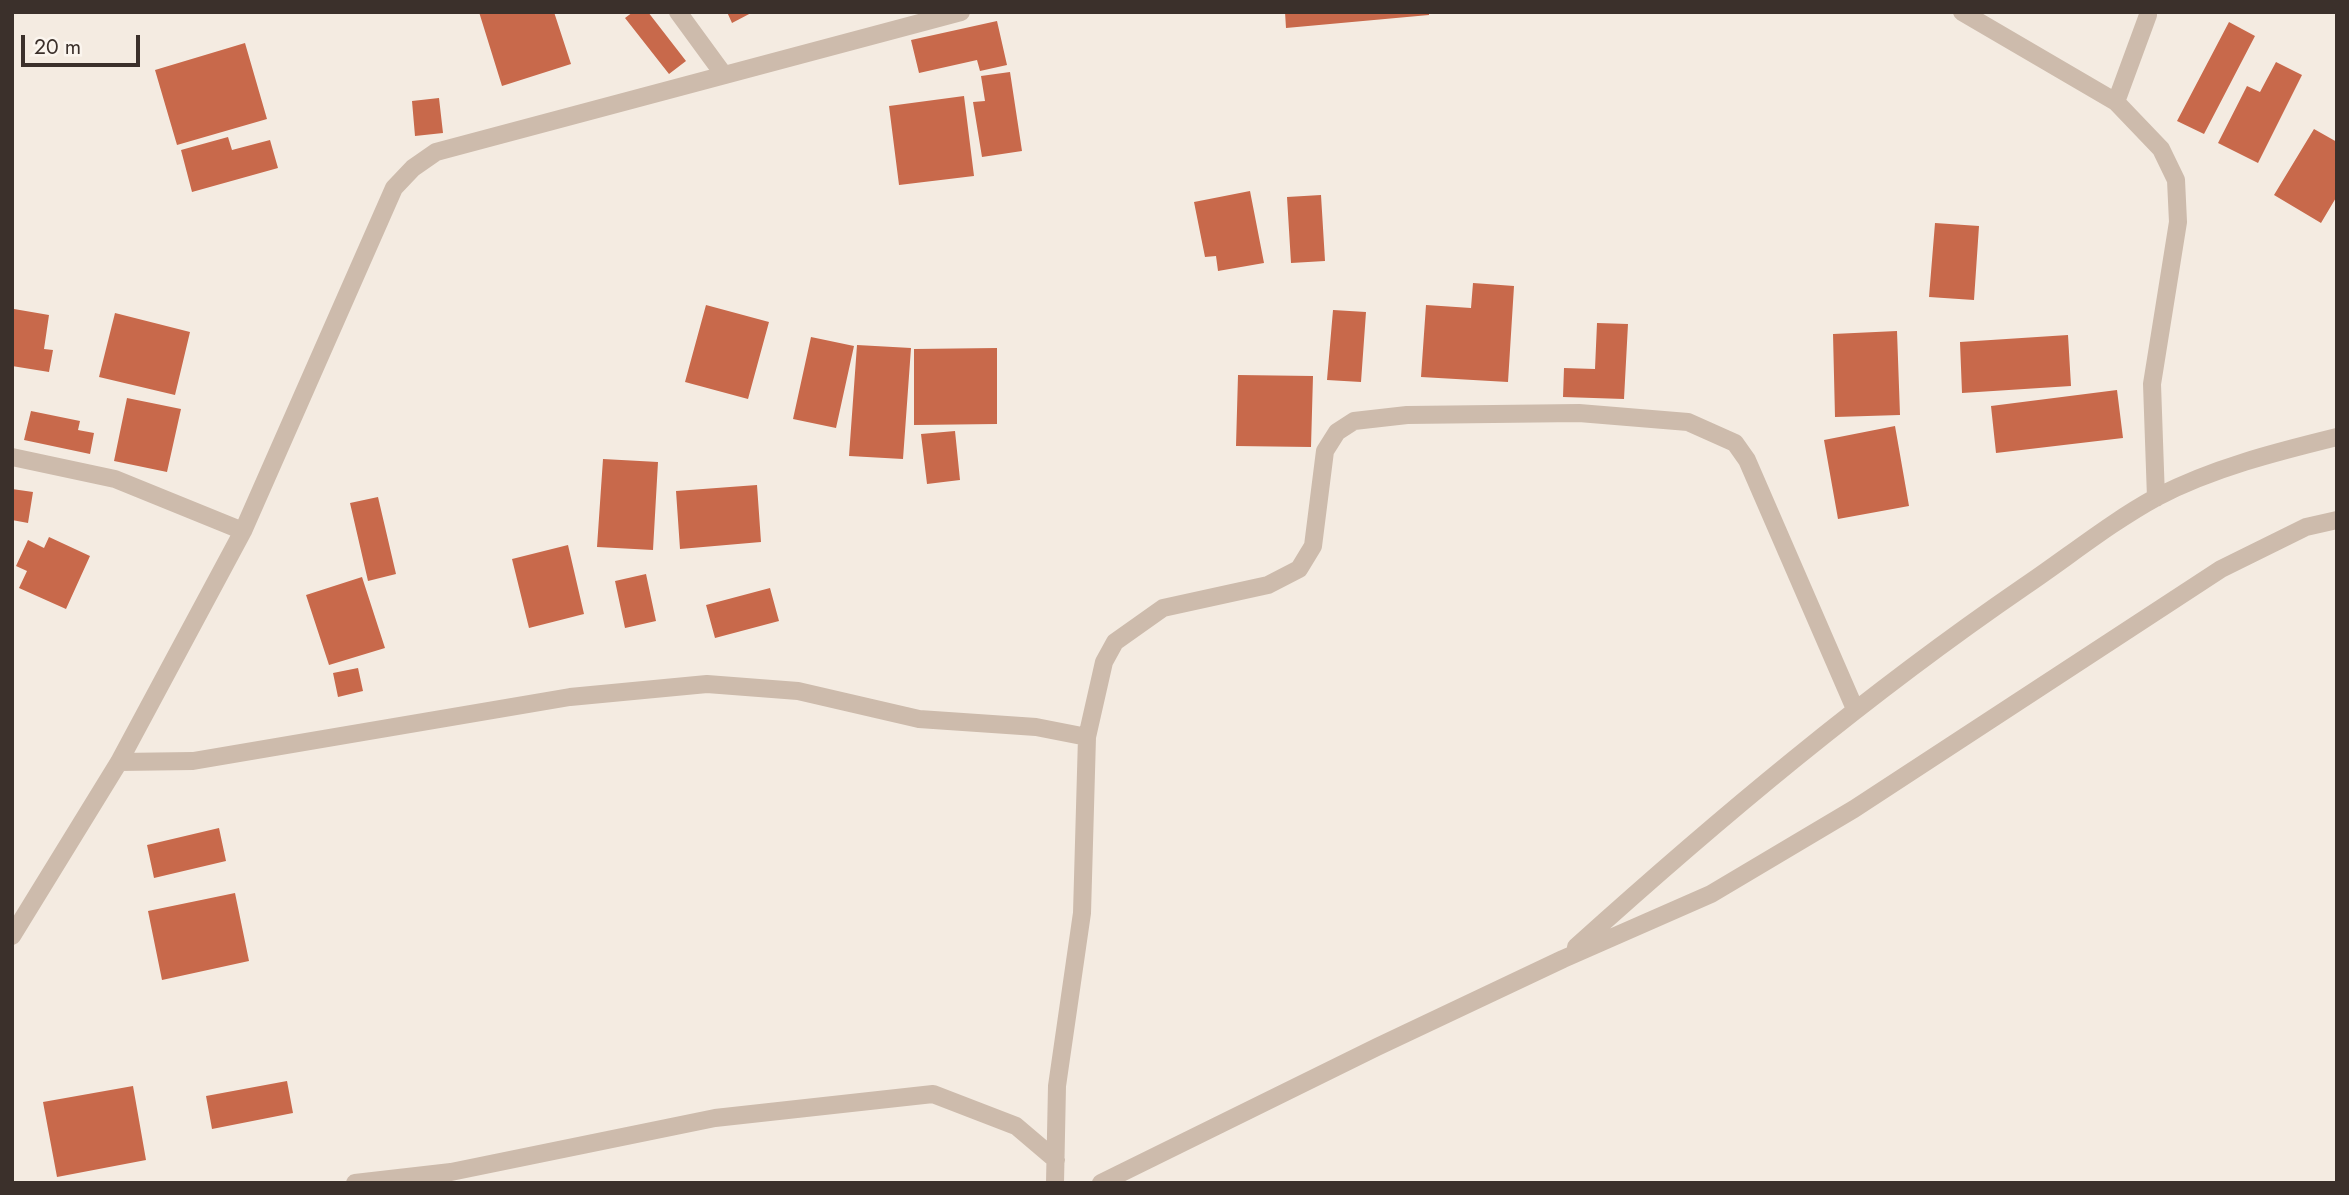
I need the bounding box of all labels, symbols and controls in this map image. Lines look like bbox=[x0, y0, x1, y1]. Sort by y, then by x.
scale bar bbox=[24, 21, 144, 65]
text: 20 m bbox=[34, 32, 81, 62]

